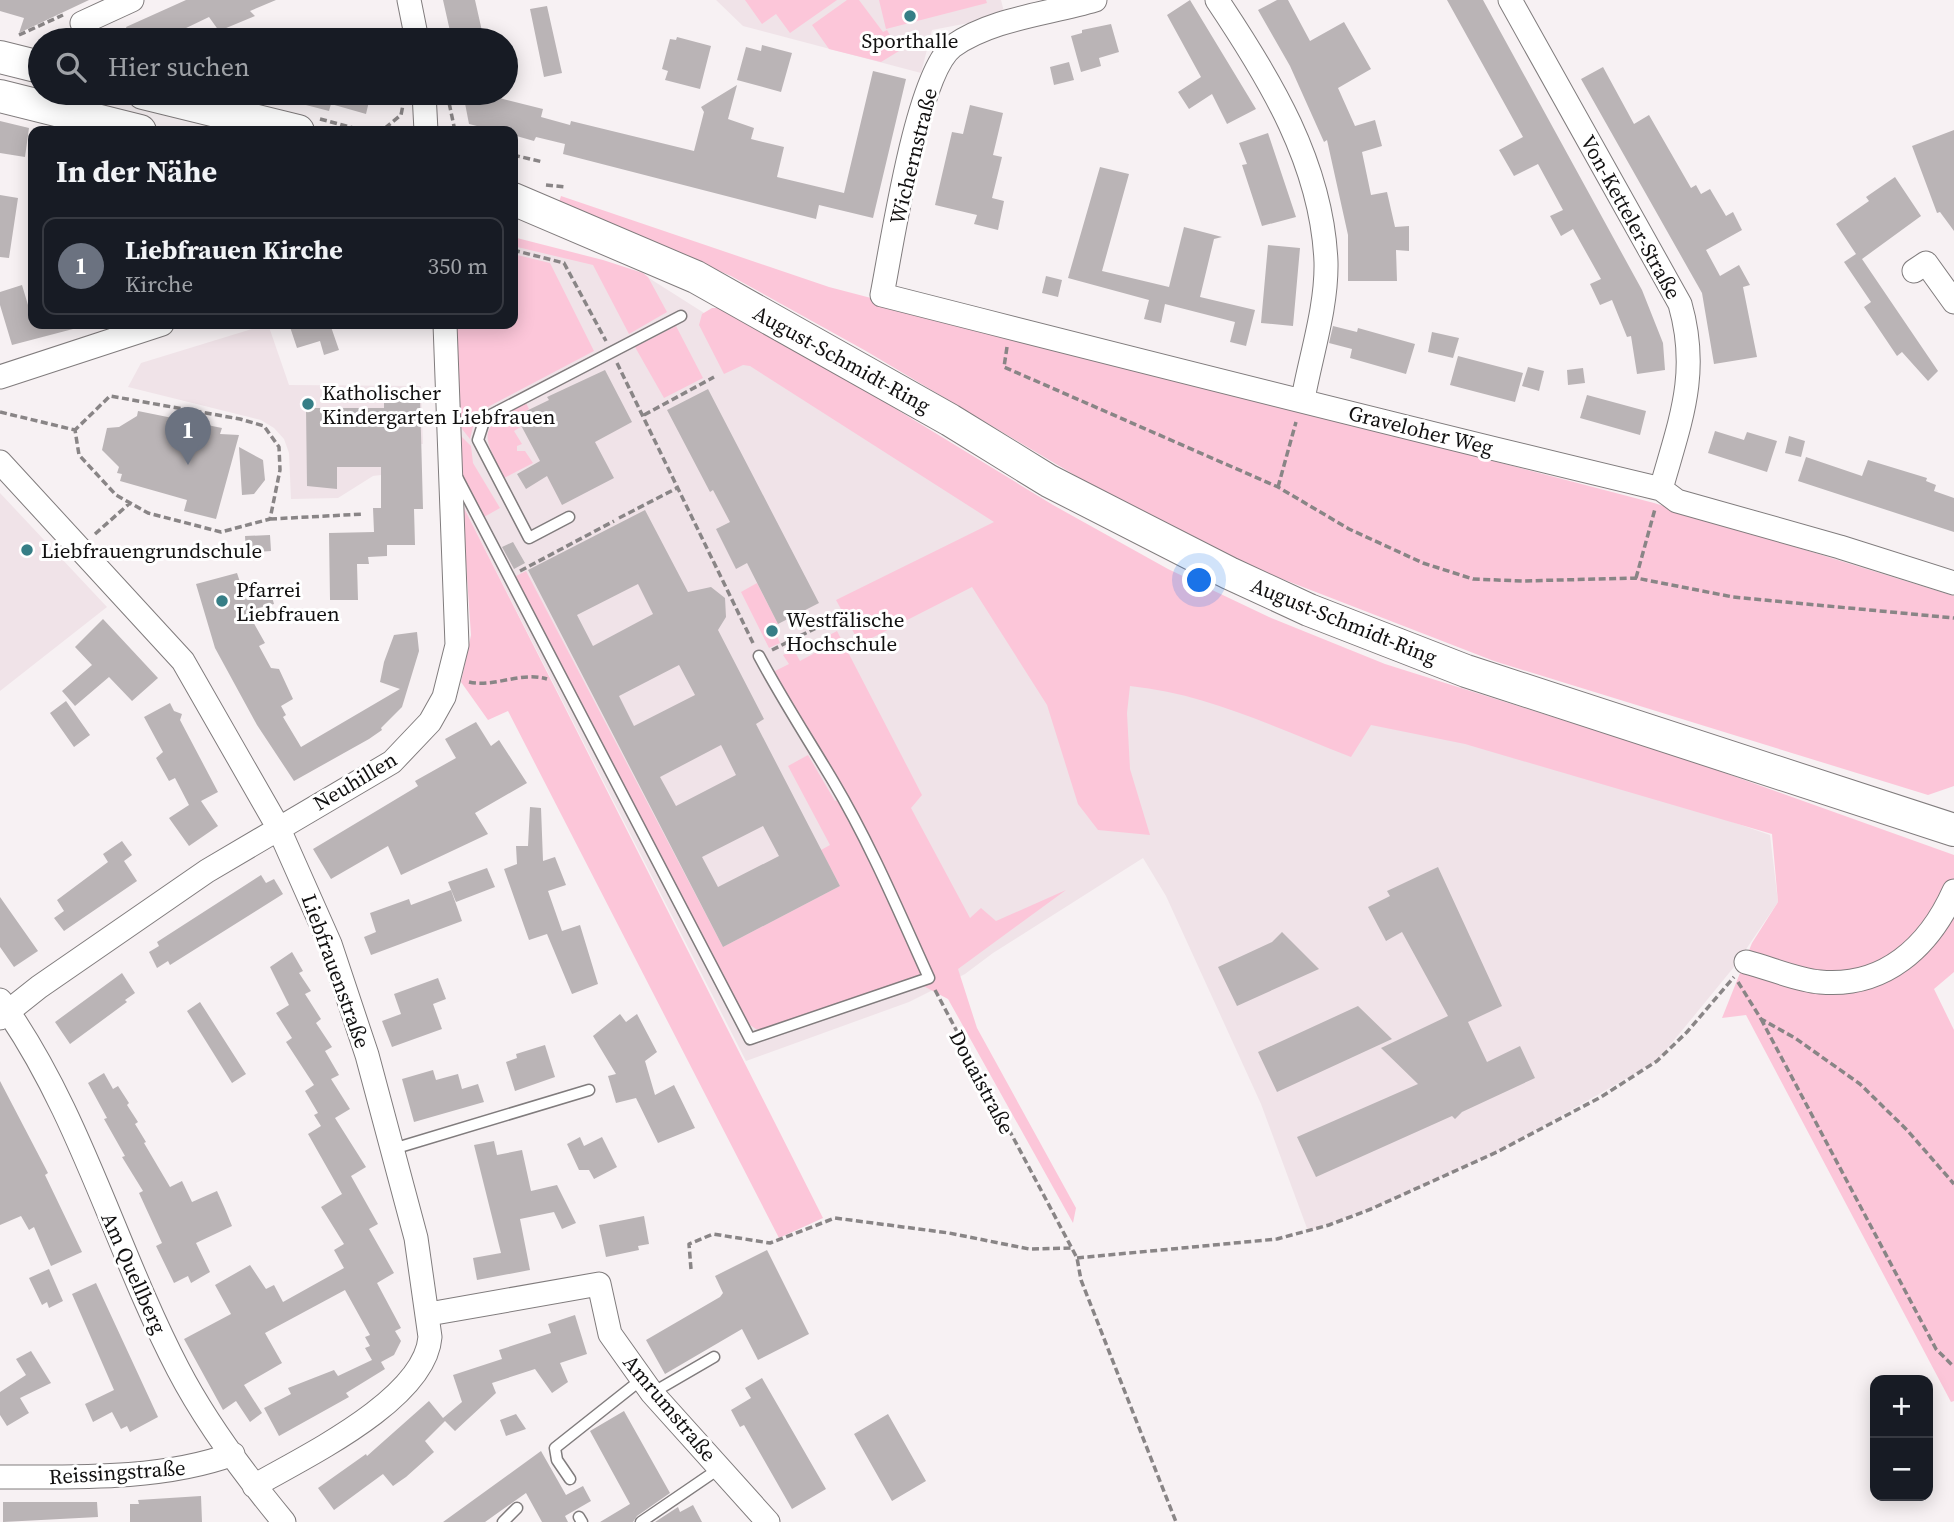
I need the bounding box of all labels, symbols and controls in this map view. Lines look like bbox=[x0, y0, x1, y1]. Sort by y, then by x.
marker: Sporthalle bbox=[902, 8, 918, 24]
place label: Sporthalle bbox=[862, 26, 958, 55]
search box bbox=[28, 28, 518, 105]
icon: search bbox=[52, 48, 90, 86]
text: Hier suchen bbox=[108, 49, 250, 85]
street label: Wichernstraße bbox=[882, 85, 944, 227]
street label: Von-Ketteler-Straße bbox=[1574, 130, 1688, 304]
text: In der Nähe bbox=[56, 151, 217, 192]
text: Liebfrauen Kirche bbox=[125, 232, 343, 268]
text: 1 bbox=[75, 250, 87, 282]
text: 350 m bbox=[427, 250, 488, 282]
text: Kirche bbox=[125, 268, 193, 300]
street label: August-Schmidt-Ring bbox=[748, 298, 936, 420]
place label: Katholischer Kindergarten Liebfrauen bbox=[322, 378, 556, 431]
marker: Katholischer Kindergarten Liebfrauen bbox=[300, 396, 316, 412]
street label: Graveloher Weg bbox=[1346, 398, 1497, 462]
pin: 1 bbox=[165, 407, 211, 465]
place label: Liebfrauengrundschule bbox=[41, 536, 262, 565]
marker: Liebfrauengrundschule bbox=[19, 542, 35, 558]
your location bbox=[1182, 563, 1216, 597]
street label: August-Schmidt-Ring bbox=[1247, 570, 1442, 672]
place label: Pfarrei Liebfrauen bbox=[236, 575, 340, 628]
marker: Pfarrei Liebfrauen bbox=[214, 593, 230, 609]
place label: Westfälische Hochschule bbox=[786, 605, 904, 658]
marker: Westfälische Hochschule bbox=[764, 623, 780, 639]
street label: Neuhillen bbox=[308, 744, 403, 817]
street label: Liebfrauenstraße bbox=[295, 890, 377, 1052]
street label: Douaistraße bbox=[942, 1025, 1022, 1139]
street label: Am Quellberg bbox=[94, 1208, 174, 1338]
street label: Amrumstraße bbox=[617, 1348, 723, 1468]
map controls bbox=[1870, 1375, 1933, 1501]
button: + bbox=[1870, 1375, 1933, 1438]
button: − bbox=[1870, 1438, 1933, 1501]
street label: Reissingstraße bbox=[48, 1453, 186, 1491]

